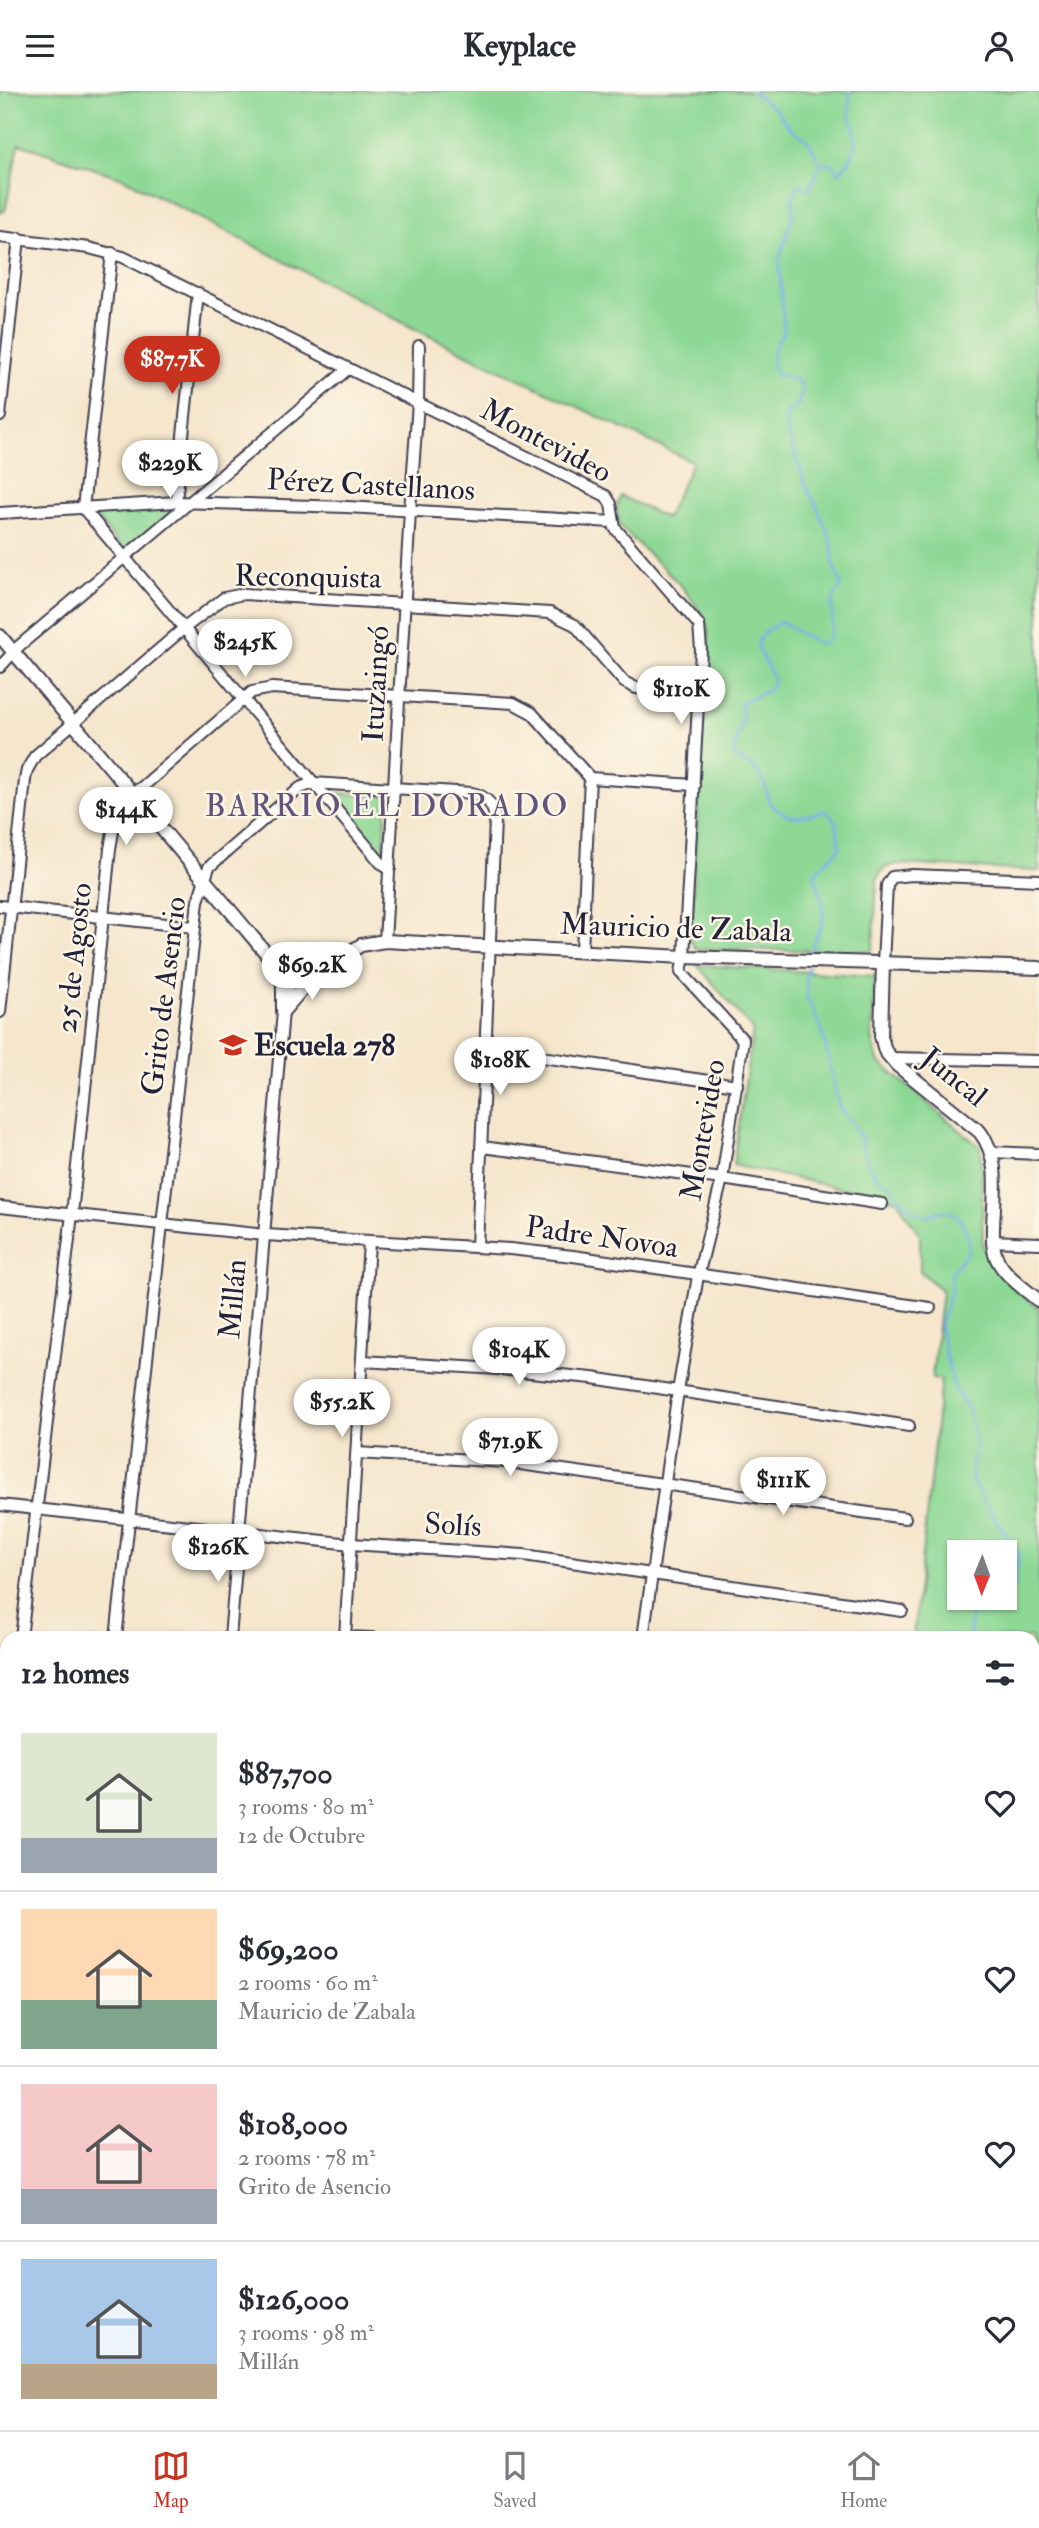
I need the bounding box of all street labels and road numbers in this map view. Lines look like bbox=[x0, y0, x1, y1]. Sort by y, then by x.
street label: Montevideo bbox=[474, 391, 618, 491]
street label: Pérez Castellanos bbox=[266, 461, 476, 509]
street label: Reconquista bbox=[234, 557, 383, 597]
street label: Ituzaingó bbox=[354, 625, 398, 743]
street label: 25 de Agosto bbox=[48, 881, 100, 1035]
street label: Grito de Asencio bbox=[133, 895, 195, 1097]
street label: Mauricio de Zabala bbox=[559, 905, 793, 951]
street label: Juncal bbox=[913, 1039, 995, 1115]
street label: Montevideo bbox=[672, 1056, 734, 1204]
street label: Padre Novoa bbox=[523, 1208, 681, 1266]
street label: Millán bbox=[211, 1257, 255, 1341]
street label: Solís bbox=[424, 1505, 482, 1545]

